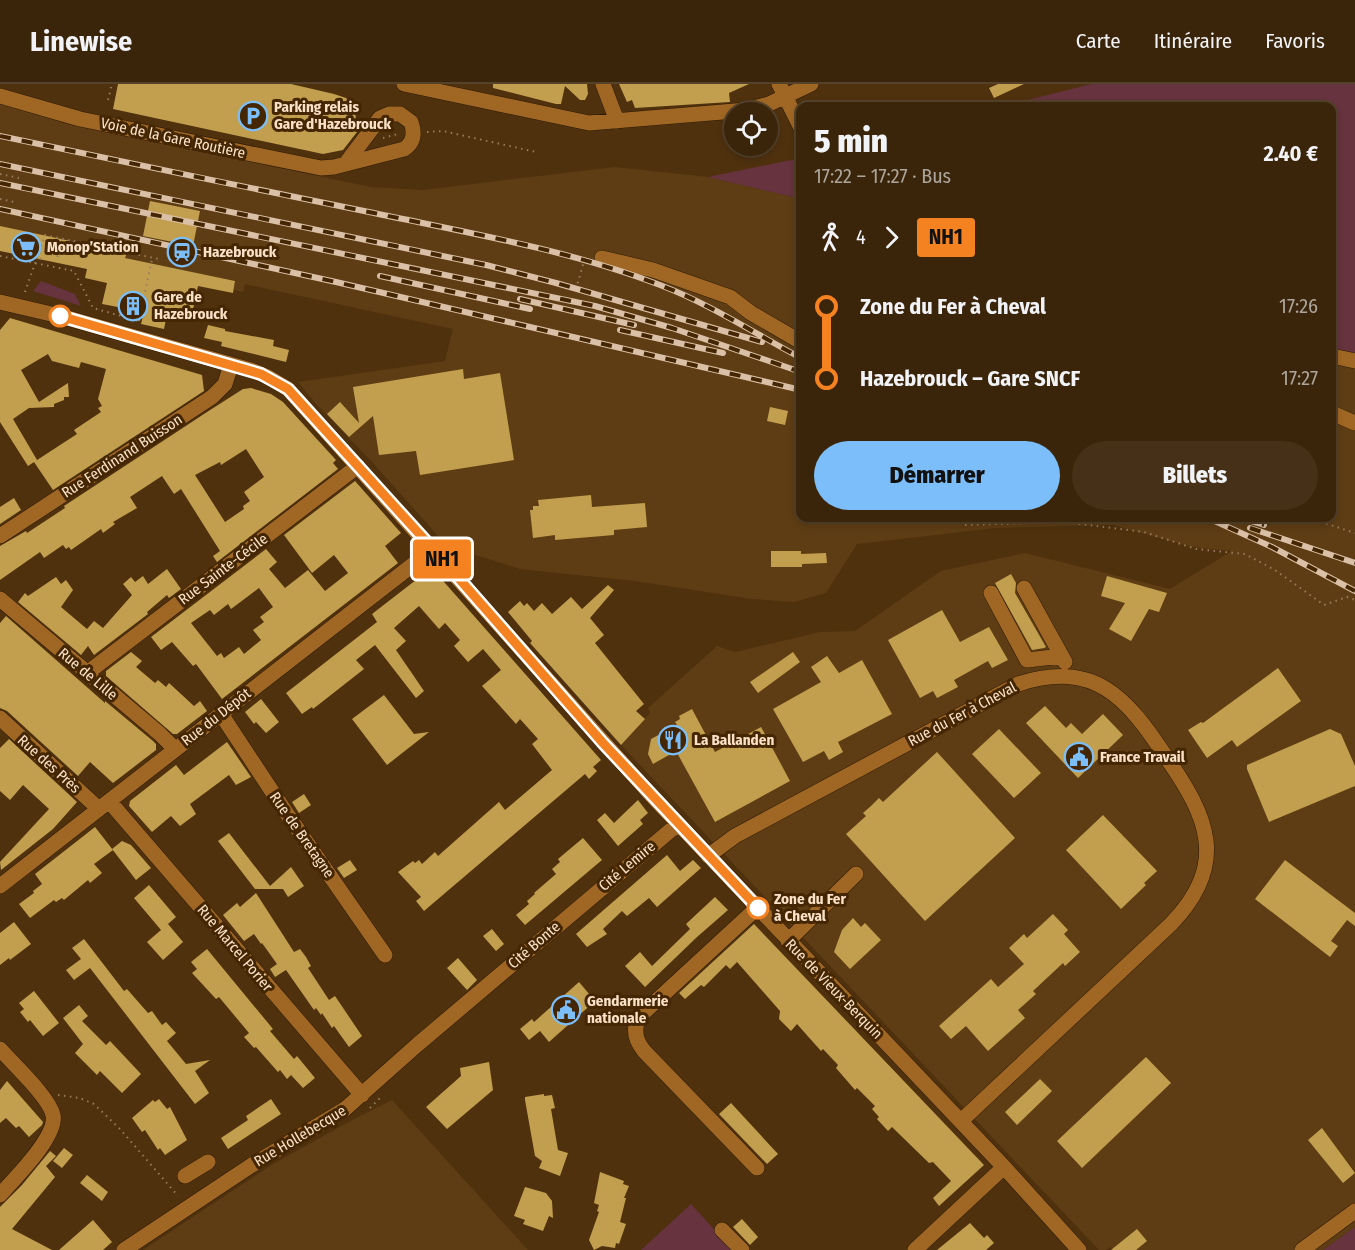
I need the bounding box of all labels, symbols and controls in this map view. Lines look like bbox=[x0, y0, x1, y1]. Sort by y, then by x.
text: Linewise bbox=[30, 25, 132, 58]
text: Carte bbox=[1076, 28, 1121, 54]
text: Itinéraire bbox=[1154, 28, 1232, 54]
text: Favoris bbox=[1265, 28, 1325, 54]
place label: Parking relais Gare d'Hazebrouck bbox=[274, 98, 391, 133]
parking icon: Parking relais Gare d'Hazebrouck bbox=[237, 100, 269, 132]
map controls bbox=[724, 102, 778, 156]
button: locate bbox=[724, 102, 778, 156]
street label: Voie de la Gare Routière bbox=[99, 114, 247, 162]
text: 5 min bbox=[814, 121, 888, 161]
text: 2.40 € bbox=[1264, 140, 1318, 167]
text: 17:22 – 17:27 · Bus bbox=[814, 164, 951, 188]
icon: walk bbox=[814, 221, 847, 254]
icon: forward bbox=[875, 221, 908, 254]
text: NH1 bbox=[929, 224, 963, 250]
text: 4 bbox=[856, 225, 866, 249]
supermarket icon: Monop’Station bbox=[10, 231, 42, 263]
station icon: Hazebrouck bbox=[166, 236, 198, 268]
place label: Monop’Station bbox=[47, 238, 139, 256]
place label: Hazebrouck bbox=[203, 243, 277, 261]
place label: Gare de Hazebrouck bbox=[154, 288, 228, 323]
building icon: Gare de Hazebrouck bbox=[117, 290, 149, 322]
text: Zone du Fer à Cheval bbox=[860, 293, 1046, 320]
text: 17:26 bbox=[1279, 294, 1318, 318]
unlabelled marker bbox=[49, 305, 71, 327]
text: Hazebrouck – Gare SNCF bbox=[860, 365, 1080, 392]
text: 17:27 bbox=[1281, 366, 1318, 390]
street label: Rue Ferdinand Buisson bbox=[58, 410, 186, 502]
button: Démarrer bbox=[814, 441, 1060, 510]
button: Billets bbox=[1072, 441, 1318, 510]
street label: Rue Sainte-Cécile bbox=[175, 530, 271, 608]
line badge: NH1 bbox=[408, 540, 476, 578]
text: NH1 bbox=[425, 546, 459, 572]
street label: Rue de Lille bbox=[55, 644, 121, 704]
street label: Rue du Fer à Cheval bbox=[905, 678, 1019, 750]
street label: Rue du Dépôt bbox=[178, 684, 254, 750]
restaurant icon: La Ballanden bbox=[657, 724, 689, 756]
street label: Rue des Près bbox=[14, 731, 84, 797]
place label: La Ballanden bbox=[694, 731, 774, 749]
public building icon: France Travail bbox=[1063, 741, 1095, 773]
place label: France Travail bbox=[1100, 748, 1186, 766]
street label: Rue de Bretagne bbox=[266, 789, 338, 881]
street label: Cité Lemire bbox=[595, 837, 659, 895]
place label: Zone du Fer à Cheval bbox=[774, 890, 846, 925]
marker: Zone du Fer à Cheval bbox=[747, 897, 769, 919]
street label: Rue Marcel Porier bbox=[193, 901, 277, 996]
street label: Cité Bonte bbox=[504, 918, 564, 972]
street label: Rue de Vieux-Berquin bbox=[782, 935, 886, 1043]
place label: Gendarmerie nationale bbox=[587, 992, 669, 1027]
public building icon: Gendarmerie nationale bbox=[550, 994, 582, 1026]
street label: Rue Hollebecque bbox=[251, 1101, 349, 1171]

